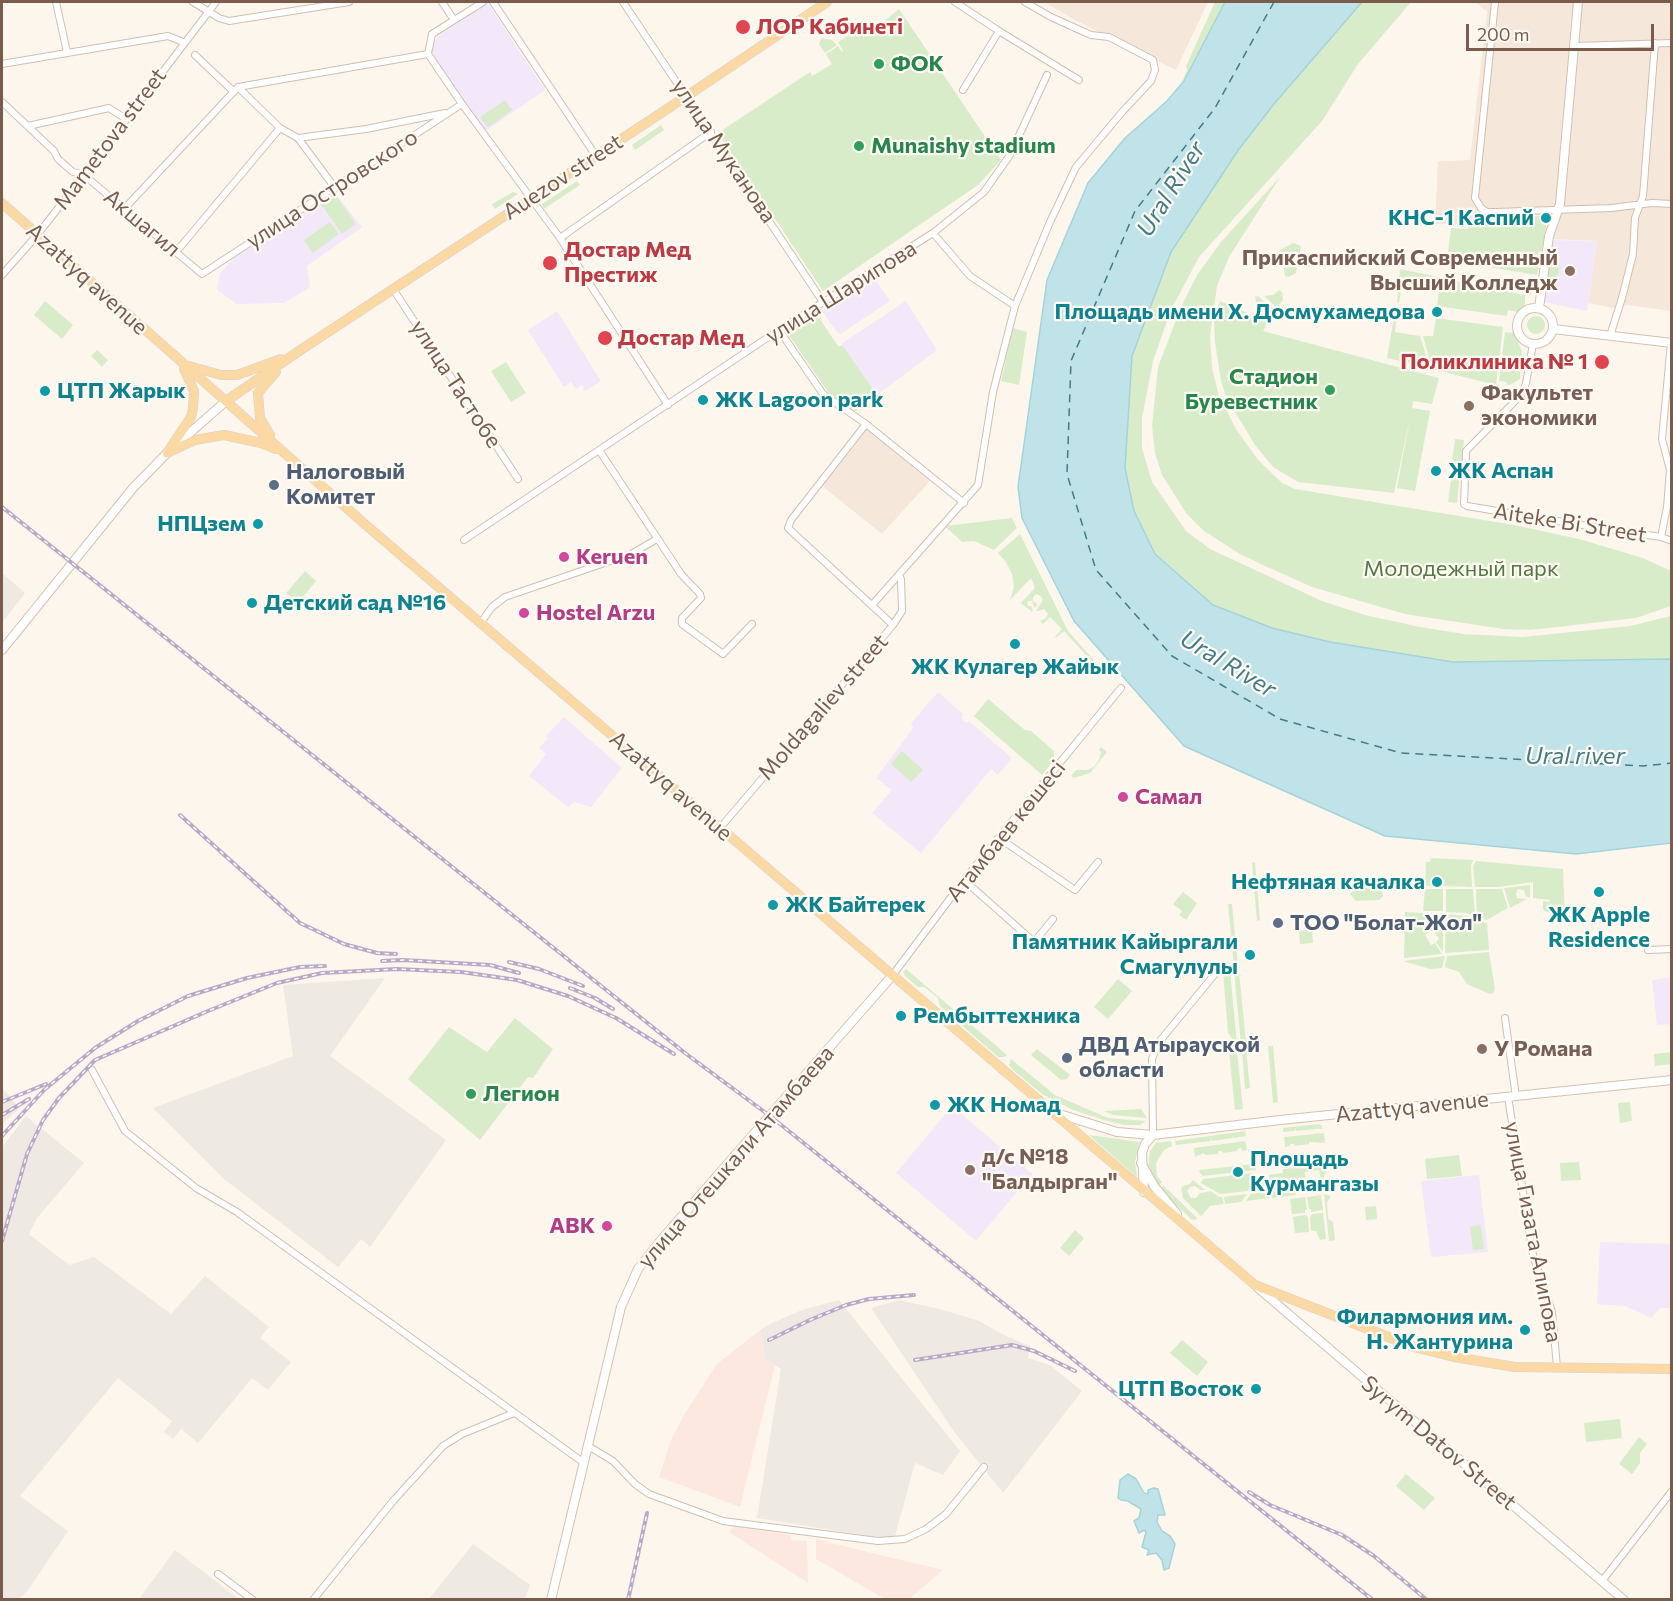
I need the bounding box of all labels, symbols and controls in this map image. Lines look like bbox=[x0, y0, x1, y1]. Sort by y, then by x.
scale bar bbox=[1469, 12, 1656, 50]
place label: ЛОР Кабинетi bbox=[756, 14, 903, 40]
marker: ЛОР Кабинетi bbox=[734, 18, 752, 36]
text: 200 m bbox=[1477, 23, 1530, 45]
place label: ФОК bbox=[891, 51, 944, 77]
marker: ФОК bbox=[872, 57, 886, 71]
street label: Mametova street bbox=[48, 63, 172, 215]
street label: улица Муканова bbox=[666, 74, 782, 228]
street label: улица Островского bbox=[241, 124, 423, 254]
street label: Auezov street bbox=[498, 128, 628, 226]
place label: Munaishy stadium bbox=[871, 133, 1056, 159]
water label: Ural River bbox=[1131, 136, 1211, 242]
marker: Munaishy stadium bbox=[852, 139, 866, 153]
street label: Акшагил bbox=[98, 183, 186, 263]
place label: КНС-1 Каспий bbox=[1388, 205, 1534, 231]
marker: КНС-1 Каспий bbox=[1539, 211, 1553, 225]
street label: Azattyq avenue bbox=[21, 218, 153, 340]
street label: улица Шарипова bbox=[761, 235, 921, 349]
place label: Достар Мед Престиж bbox=[564, 237, 691, 288]
place label: Прикаспийский Современный Высший Колледж bbox=[1242, 245, 1558, 296]
marker: Достар Мед Престиж bbox=[541, 254, 559, 272]
marker: Прикаспийский Современный Высший Колледж bbox=[1563, 264, 1577, 278]
place label: Площадь имени Х. Досмухамедова bbox=[1055, 299, 1425, 325]
marker: Площадь имени Х. Досмухамедова bbox=[1430, 305, 1444, 319]
street label: улица Тастобе bbox=[405, 315, 507, 453]
place label: Достар Мед bbox=[618, 325, 745, 351]
marker: Достар Мед bbox=[596, 329, 614, 347]
place label: Поликлиника № 1 bbox=[1400, 349, 1588, 375]
marker: Поликлиника № 1 bbox=[1593, 353, 1611, 371]
place label: Стадион Буревестник bbox=[1185, 364, 1318, 416]
place label: ЦТП Жарык bbox=[57, 378, 186, 404]
place label: Факультет экономики bbox=[1481, 380, 1597, 432]
marker: Стадион Буревестник bbox=[1323, 383, 1337, 397]
marker: ЦТП Жарык bbox=[38, 384, 52, 398]
place label: ЖК Lagoon park bbox=[715, 387, 884, 413]
marker: ЖК Lagoon park bbox=[696, 393, 710, 407]
marker: Факультет экономики bbox=[1462, 399, 1476, 413]
place label: ЖК Аспан bbox=[1448, 458, 1554, 484]
place label: Налоговый Комитет bbox=[286, 459, 405, 511]
marker: ЖК Аспан bbox=[1429, 464, 1443, 478]
marker: Налоговый Комитет bbox=[267, 478, 281, 492]
street label: Aiteke Bi Street bbox=[1491, 498, 1649, 548]
place label: НПЦзем bbox=[157, 511, 246, 537]
marker: НПЦзем bbox=[251, 517, 265, 531]
place label: Keruen bbox=[576, 544, 648, 570]
marker: Keruen bbox=[557, 550, 571, 564]
park label: Молодежный парк bbox=[1363, 556, 1559, 582]
place label: Детский сад №16 bbox=[264, 590, 446, 616]
marker: Детский сад №16 bbox=[245, 596, 259, 610]
place label: Hostel Arzu bbox=[536, 600, 655, 626]
marker: Hostel Arzu bbox=[517, 606, 531, 620]
water label: Ural River bbox=[1175, 624, 1281, 704]
street label: Moldagaliev street bbox=[752, 629, 894, 785]
marker: ЖК Кулагер Жайык bbox=[1008, 637, 1022, 651]
place label: ЖК Кулагер Жайык bbox=[911, 654, 1119, 680]
street label: Azattyq avenue bbox=[604, 725, 738, 847]
water label: Ural river bbox=[1525, 742, 1625, 770]
street label: Атамбаев көшесі bbox=[941, 755, 1071, 907]
place label: Самал bbox=[1135, 784, 1202, 810]
marker: Самал bbox=[1116, 790, 1130, 804]
place label: Нефтяная качалка bbox=[1231, 869, 1425, 895]
marker: Нефтяная качалка bbox=[1430, 875, 1444, 889]
marker: ЖК Apple Residence bbox=[1592, 885, 1606, 899]
place label: ЖК Байтерек bbox=[785, 892, 926, 918]
marker: ЖК Байтерек bbox=[766, 898, 780, 912]
place label: ЖК Apple Residence bbox=[1548, 902, 1650, 954]
place label: ТОО "Болат-Жол" bbox=[1290, 910, 1482, 936]
marker: ТОО "Болат-Жол" bbox=[1271, 916, 1285, 930]
place label: Памятник Кайыргали Смагулулы bbox=[1012, 929, 1238, 980]
marker: Памятник Кайыргали Смагулулы bbox=[1243, 948, 1257, 962]
place label: Рембыттехника bbox=[913, 1003, 1080, 1029]
marker: Рембыттехника bbox=[894, 1009, 908, 1023]
place label: ДВД Атырауской области bbox=[1079, 1032, 1260, 1084]
place label: У Романа bbox=[1494, 1036, 1593, 1062]
street label: улица Отешкали Атамбаева bbox=[632, 1040, 840, 1274]
marker: У Романа bbox=[1475, 1042, 1489, 1056]
marker: ДВД Атырауской области bbox=[1060, 1051, 1074, 1065]
place label: Легион bbox=[483, 1081, 560, 1107]
street label: Azattyq avenue bbox=[1334, 1086, 1490, 1128]
marker: Легион bbox=[464, 1087, 478, 1101]
place label: ЖК Номад bbox=[947, 1092, 1061, 1118]
marker: ЖК Номад bbox=[928, 1098, 942, 1112]
street label: улица Гизата Алипова bbox=[1499, 1119, 1567, 1345]
place label: д/с №18 "Балдырган" bbox=[982, 1144, 1118, 1196]
place label: Площадь Курмангазы bbox=[1250, 1146, 1379, 1198]
marker: д/с №18 "Балдырган" bbox=[963, 1163, 977, 1177]
marker: Площадь Курмангазы bbox=[1231, 1165, 1245, 1179]
place label: ABK bbox=[549, 1213, 595, 1239]
marker: ABK bbox=[600, 1219, 614, 1233]
place label: Филармония им. Н. Жантурина bbox=[1337, 1304, 1513, 1356]
marker: Филармония им. Н. Жантурина bbox=[1518, 1323, 1532, 1337]
street label: Syrym Datov Street bbox=[1356, 1370, 1522, 1516]
place label: ЦТП Восток bbox=[1118, 1376, 1244, 1402]
marker: ЦТП Восток bbox=[1249, 1382, 1263, 1396]

